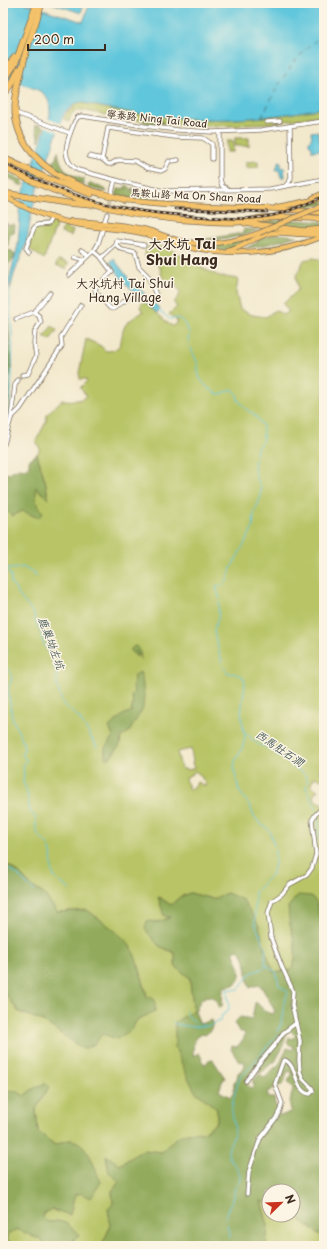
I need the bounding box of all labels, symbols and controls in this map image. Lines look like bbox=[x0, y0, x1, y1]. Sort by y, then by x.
scale bar bbox=[28, 26, 105, 52]
text: 200 m bbox=[34, 30, 74, 48]
street label: 寧泰路 Ning Tai Road bbox=[106, 105, 208, 131]
street label: 馬鞍山路 Ma On Shan Road bbox=[130, 184, 262, 206]
district label: 大水坑 Tai Shui Hang bbox=[146, 233, 218, 270]
district label: 大水坑村 Tai Shui Hang Village bbox=[76, 274, 174, 306]
water label: 鹿巢坳左坑 bbox=[35, 614, 70, 673]
water label: 西馬肚石澗 bbox=[252, 726, 309, 772]
north arrow bbox=[261, 1183, 301, 1223]
text: N bbox=[281, 1192, 300, 1206]

